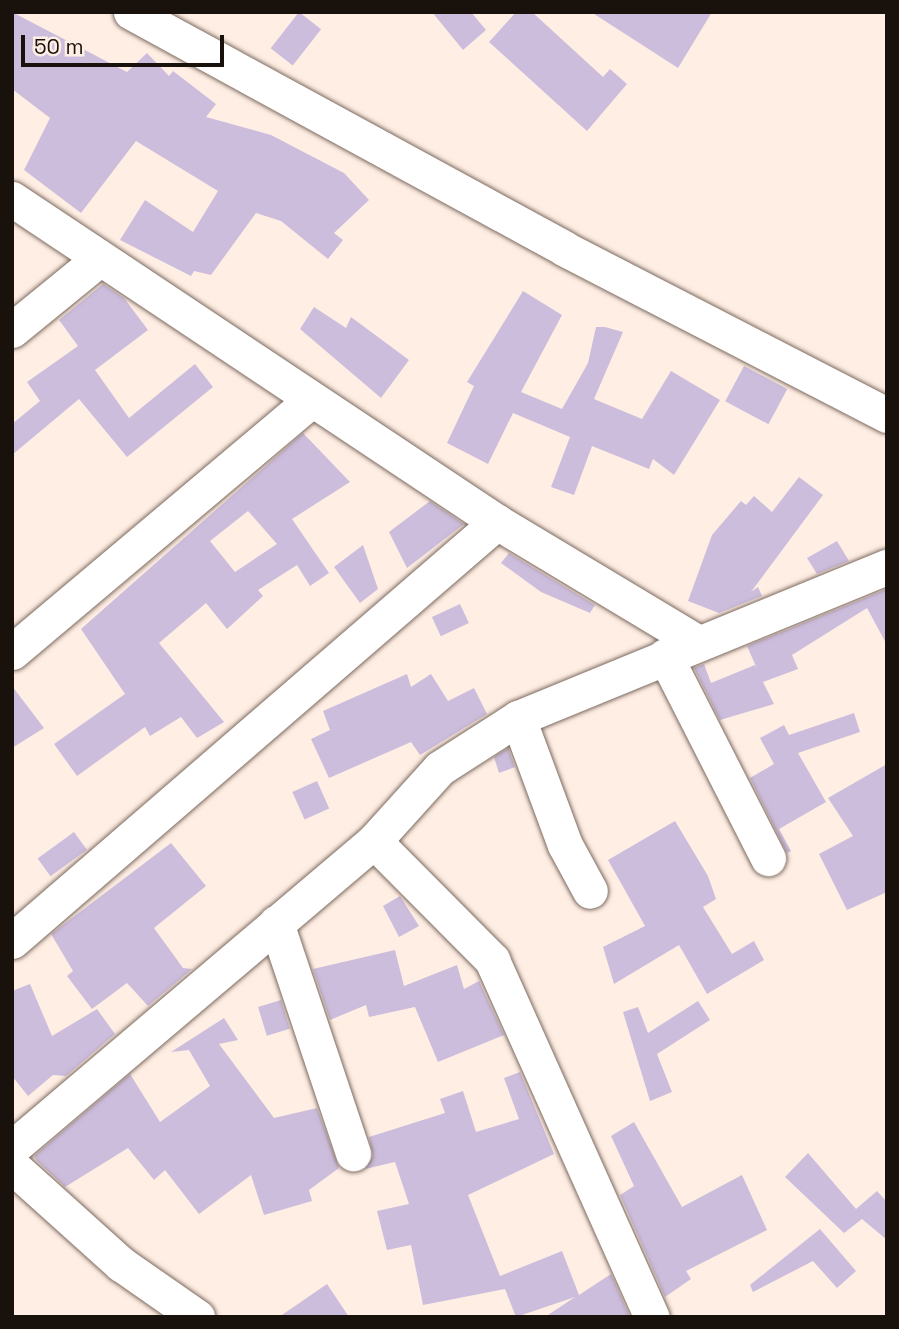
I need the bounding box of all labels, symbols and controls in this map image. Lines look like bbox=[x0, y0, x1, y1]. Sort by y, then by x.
scale bar bbox=[24, 21, 228, 65]
text: 50 m bbox=[34, 33, 84, 60]

